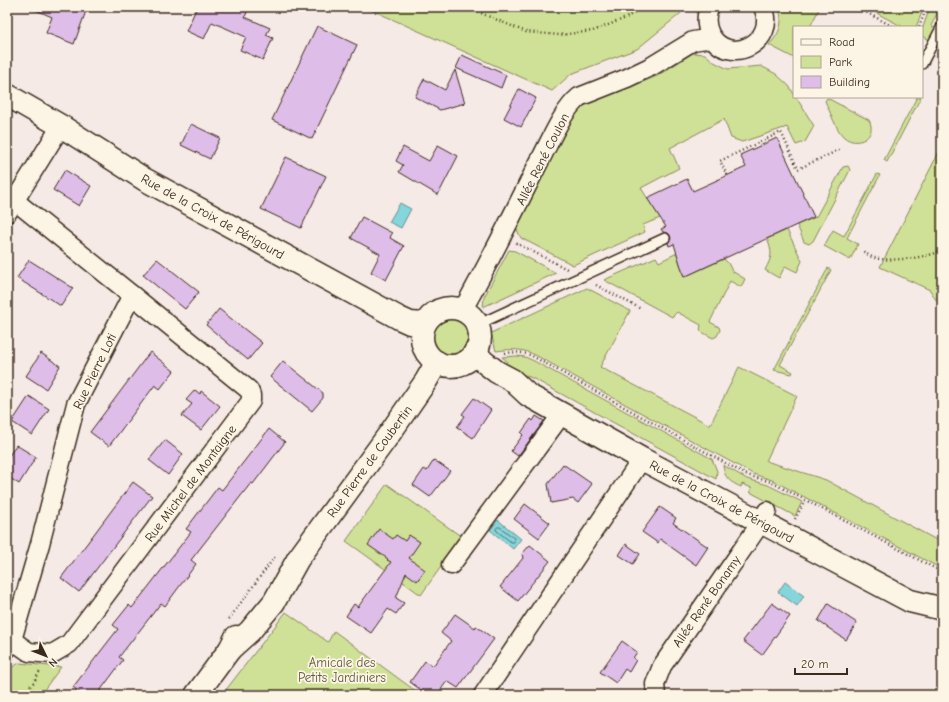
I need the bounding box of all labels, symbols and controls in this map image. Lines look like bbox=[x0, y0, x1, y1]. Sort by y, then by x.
legend bbox=[793, 26, 923, 98]
text: Road bbox=[829, 35, 855, 49]
text: Park bbox=[829, 55, 852, 69]
text: Building bbox=[829, 75, 870, 89]
street label: Allée René Coulon bbox=[513, 111, 572, 208]
street label: Rue de la Croix de Périgourd bbox=[139, 171, 287, 262]
street label: Rue Pierre Loti bbox=[70, 331, 119, 412]
street label: Rue Pierre de Coubertin bbox=[324, 402, 415, 520]
street label: Rue Michel de Montaigne bbox=[142, 422, 240, 545]
street label: Rue de la Croix de Périgourd bbox=[647, 457, 797, 546]
street label: Allée René Bonamy bbox=[669, 553, 744, 650]
north arrow bbox=[26, 636, 66, 676]
scale bar bbox=[795, 650, 847, 676]
text: N bbox=[46, 655, 60, 670]
park label: Amicale des Petits Jardiniers bbox=[298, 655, 386, 685]
text: 20 m bbox=[801, 657, 829, 671]

